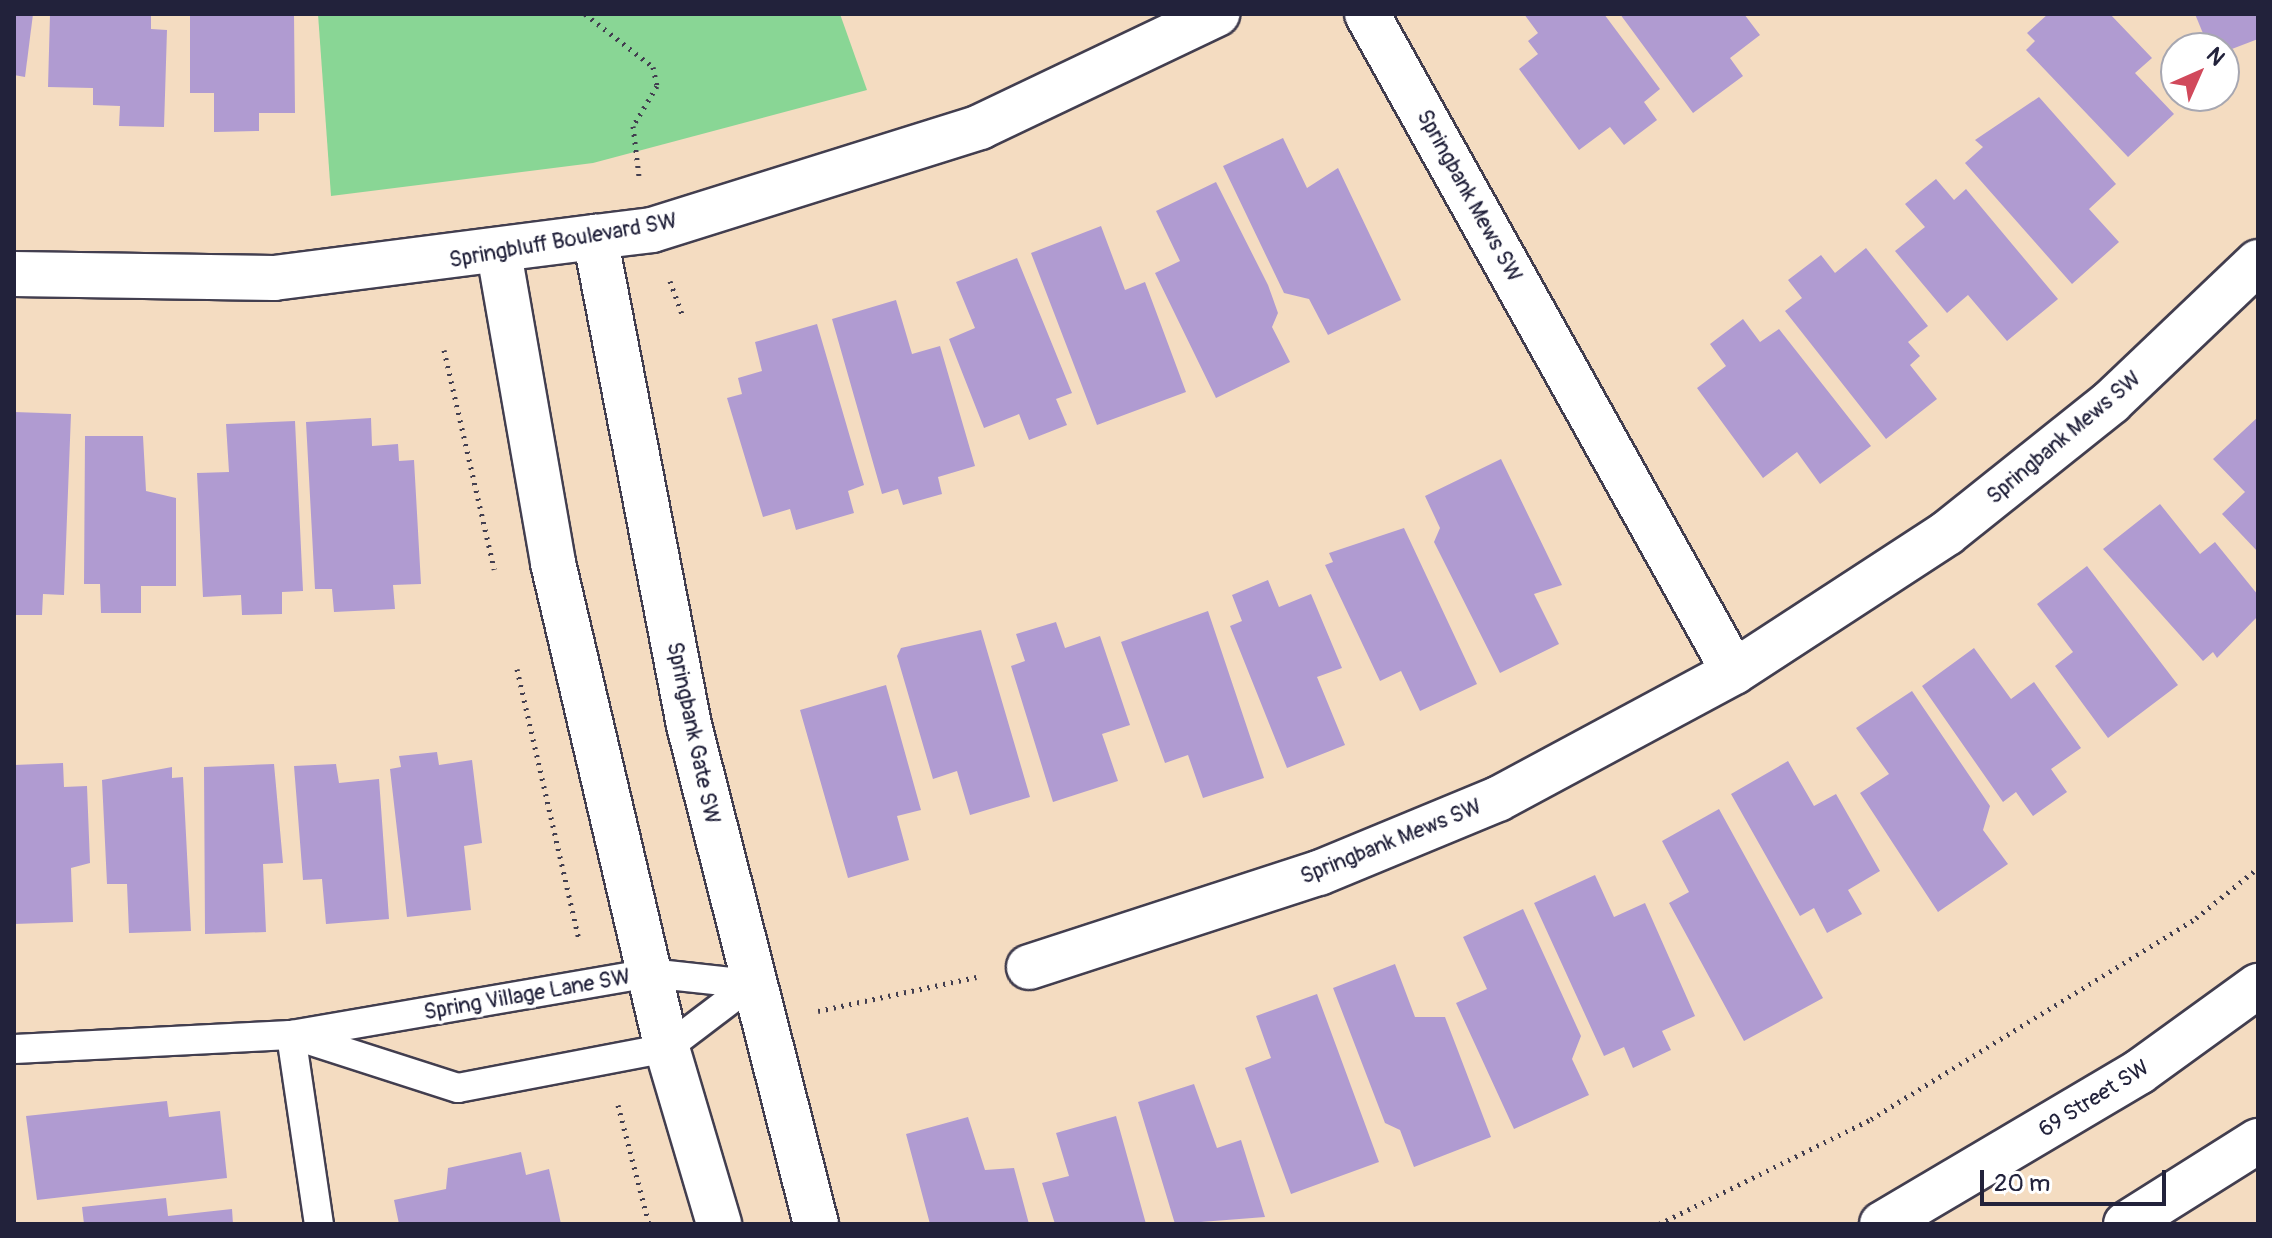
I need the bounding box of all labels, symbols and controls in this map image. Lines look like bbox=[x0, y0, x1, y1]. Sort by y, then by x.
north arrow bbox=[2160, 32, 2240, 112]
text: N bbox=[2200, 41, 2231, 72]
street label: Springbank Mews SW bbox=[1411, 105, 1527, 287]
street label: Springbluff Boulevard SW bbox=[447, 208, 679, 274]
street label: Springbank Mews SW bbox=[1982, 366, 2146, 510]
street label: Springbank Gate SW bbox=[661, 640, 725, 826]
street label: Springbank Mews SW bbox=[1297, 794, 1485, 890]
street label: Spring Village Lane SW bbox=[422, 964, 632, 1026]
street label: 69 Street SW bbox=[2034, 1055, 2154, 1143]
scale bar bbox=[1984, 1154, 2170, 1204]
text: 20 m bbox=[1994, 1169, 2050, 1198]

